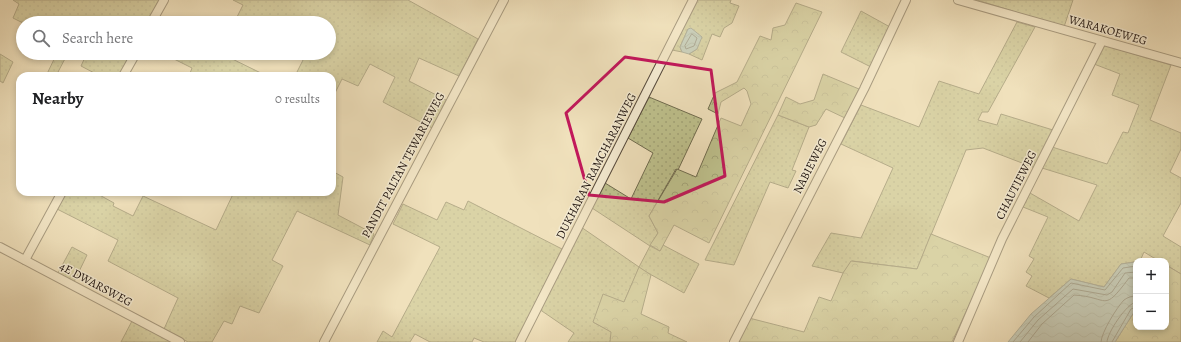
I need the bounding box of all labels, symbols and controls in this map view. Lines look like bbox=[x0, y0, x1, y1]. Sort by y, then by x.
street label: WARAKOEWEG bbox=[1066, 11, 1149, 49]
search box bbox=[16, 16, 336, 60]
icon: search bbox=[30, 27, 52, 49]
text: Search here bbox=[62, 28, 133, 48]
text: Nearby bbox=[32, 87, 83, 110]
street label: PANDIT PALTAN TEWARIEWEG bbox=[358, 89, 448, 241]
text: 0 results bbox=[275, 90, 320, 107]
street label: DUKHARAN RAMCHARANWEG bbox=[552, 90, 640, 242]
street label: NABIEWEG bbox=[789, 136, 831, 196]
street label: CHAUTIEWEG bbox=[992, 148, 1040, 222]
street label: 4E DWARSWEG bbox=[57, 258, 135, 310]
map controls bbox=[1133, 258, 1169, 330]
button: + bbox=[1133, 258, 1169, 294]
button: − bbox=[1133, 294, 1169, 330]

